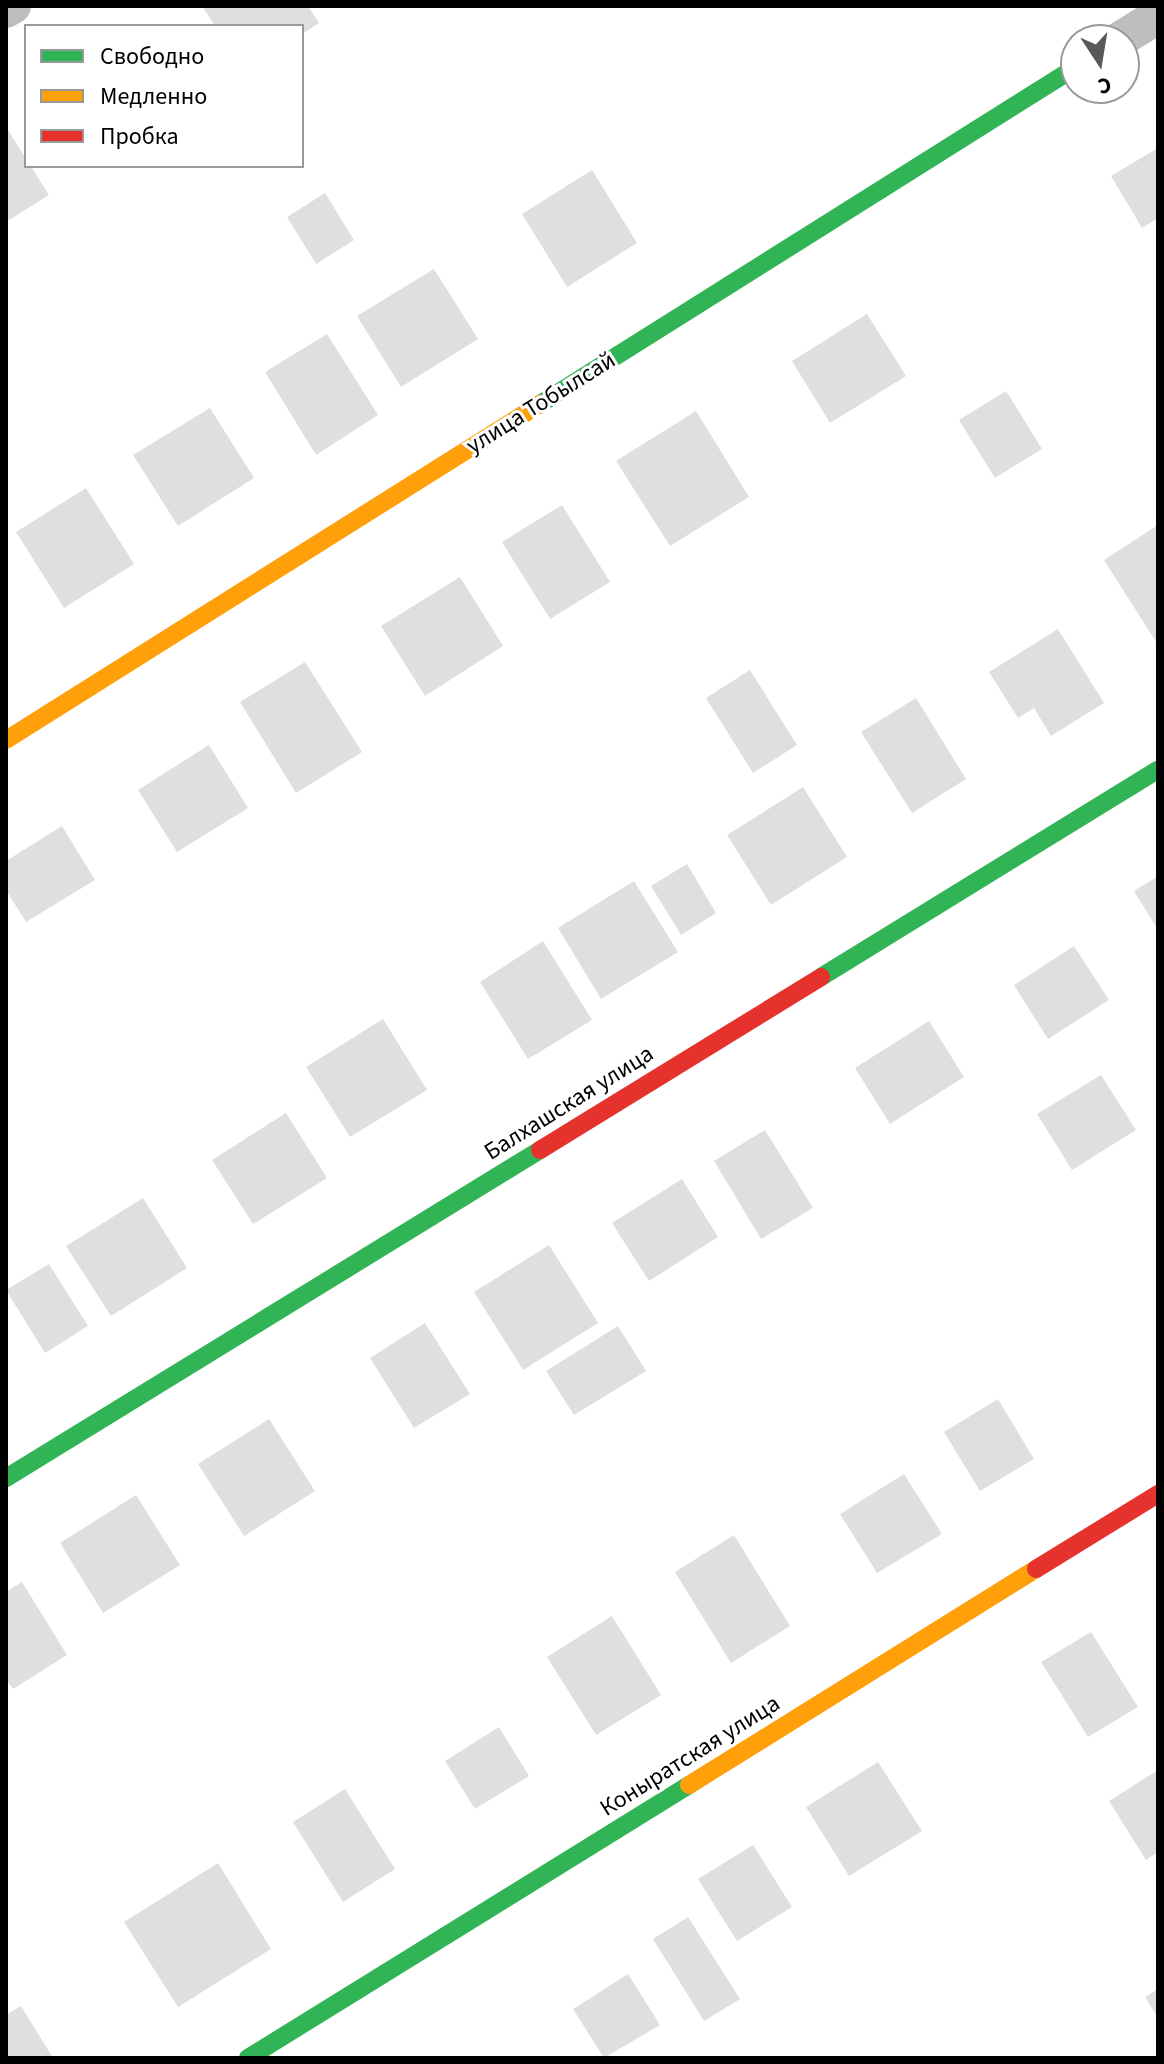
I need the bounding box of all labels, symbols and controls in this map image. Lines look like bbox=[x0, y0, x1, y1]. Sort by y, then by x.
legend bbox=[24, 24, 304, 168]
north arrow bbox=[1060, 24, 1140, 104]
text: Свободно bbox=[100, 39, 204, 74]
text: С bbox=[1095, 69, 1114, 103]
text: Медленно bbox=[100, 79, 207, 114]
text: Пробка bbox=[100, 119, 179, 154]
street label: улица Тобылсай bbox=[461, 346, 621, 460]
street label: Балхашская улица bbox=[479, 1039, 659, 1167]
street label: Коныратская улица bbox=[595, 1689, 785, 1823]

